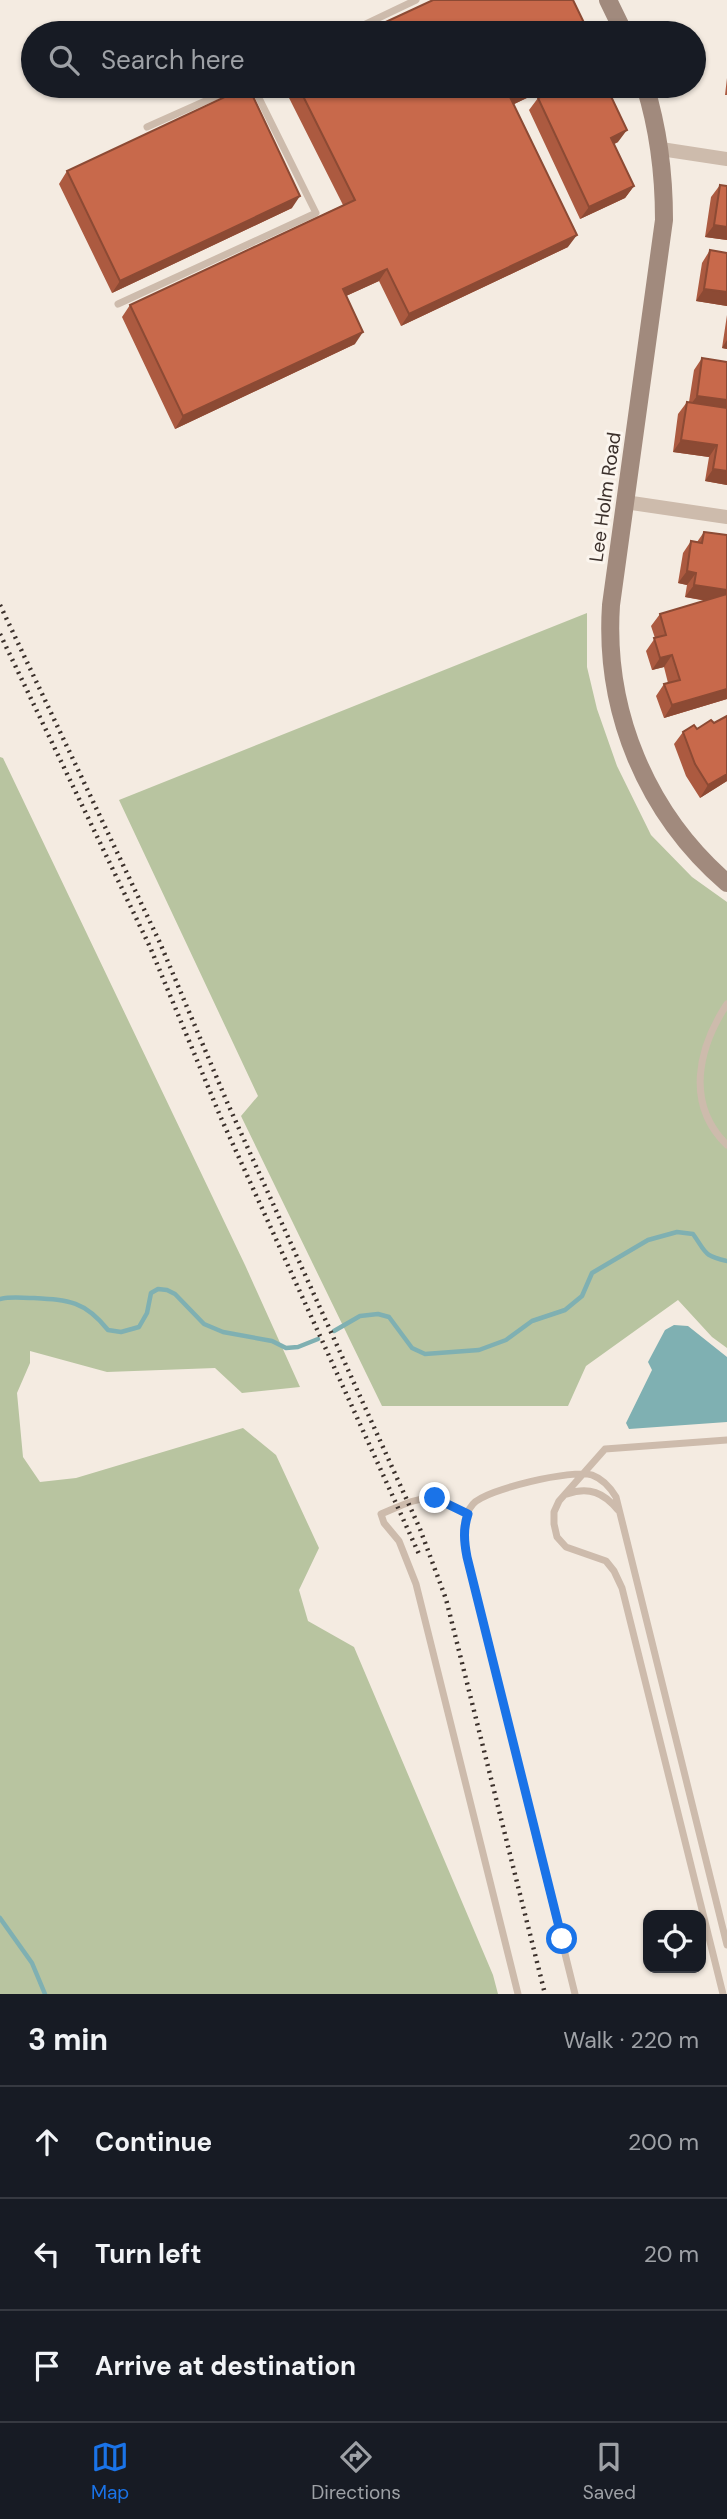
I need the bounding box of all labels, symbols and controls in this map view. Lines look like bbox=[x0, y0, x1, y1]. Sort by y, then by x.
search box bbox=[21, 21, 706, 98]
icon: search bbox=[45, 41, 83, 79]
text: Search here bbox=[101, 43, 244, 77]
street label: Lee Holm Road bbox=[584, 430, 626, 564]
route end bbox=[419, 1482, 450, 1513]
map controls bbox=[643, 1910, 706, 1973]
button: locate bbox=[643, 1910, 706, 1973]
route start bbox=[546, 1923, 577, 1954]
text: 3 min bbox=[28, 2020, 108, 2059]
text: Walk · 220 m bbox=[563, 2025, 699, 2055]
icon: ahead bbox=[28, 2123, 66, 2161]
text: Continue bbox=[95, 2125, 212, 2159]
text: 200 m bbox=[628, 2127, 699, 2157]
icon: left bbox=[28, 2235, 66, 2273]
text: Turn left bbox=[95, 2237, 202, 2271]
text: 20 m bbox=[644, 2239, 699, 2269]
icon: arrive bbox=[28, 2347, 66, 2385]
text: Arrive at destination bbox=[95, 2349, 356, 2383]
tab: Map bbox=[91, 2438, 129, 2505]
tab: Directions bbox=[311, 2438, 401, 2505]
tab: Saved bbox=[583, 2438, 636, 2505]

